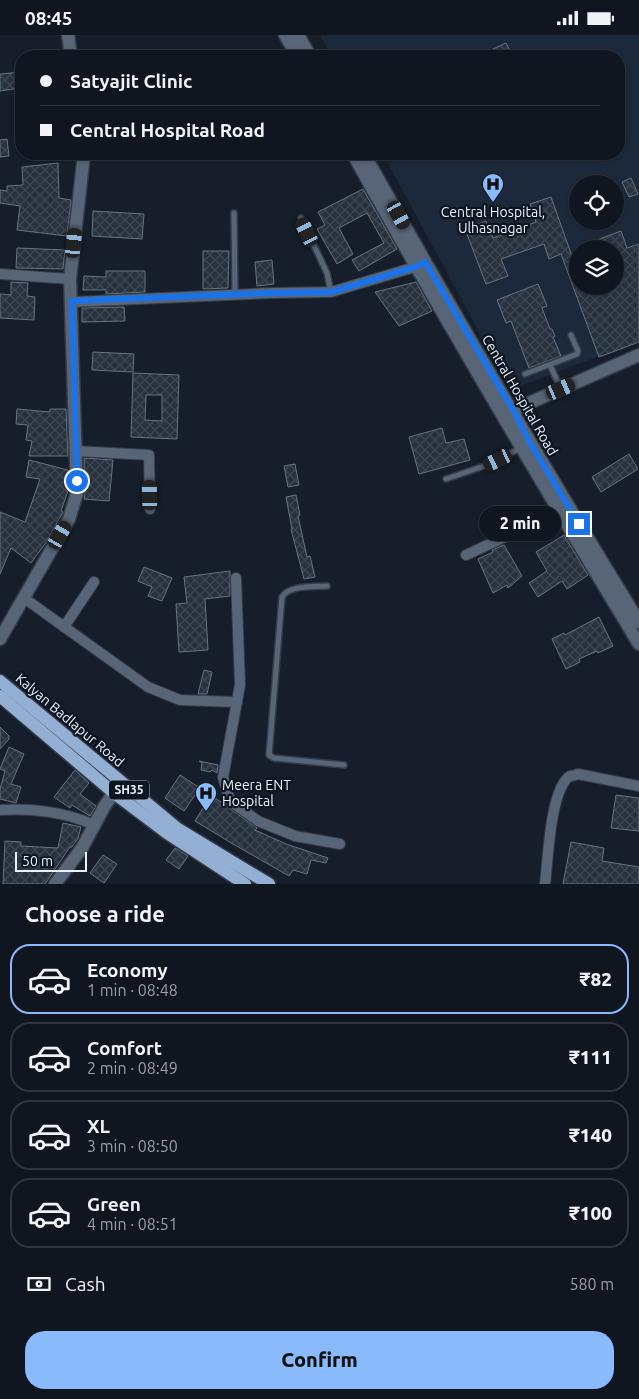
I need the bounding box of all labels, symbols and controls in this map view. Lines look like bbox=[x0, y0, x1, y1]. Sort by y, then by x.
text: 08:45 bbox=[25, 7, 73, 29]
text: Satyajit Clinic bbox=[70, 70, 192, 92]
text: Central Hospital Road bbox=[70, 119, 265, 141]
hospital icon: Central Hospital, Ulhasnagar bbox=[481, 172, 505, 203]
map controls bbox=[569, 175, 624, 295]
button: locate bbox=[569, 175, 624, 230]
car bbox=[385, 198, 412, 232]
place label: Central Hospital, Ulhasnagar bbox=[441, 204, 545, 236]
car bbox=[293, 215, 320, 249]
car bbox=[64, 227, 83, 259]
button: layers bbox=[569, 240, 624, 295]
street label: Central Hospital Road bbox=[479, 332, 561, 458]
car bbox=[544, 376, 577, 402]
car bbox=[481, 447, 514, 473]
route start bbox=[66, 470, 88, 492]
car bbox=[142, 480, 157, 510]
callout: 2 min bbox=[479, 507, 562, 541]
route end bbox=[568, 513, 590, 535]
text: 2 min bbox=[500, 514, 540, 532]
car bbox=[46, 518, 73, 552]
street label: Kalyan Badlapur Road bbox=[13, 670, 127, 770]
place label: Meera ENT Hospital bbox=[222, 777, 291, 809]
road number: SH35 bbox=[109, 781, 149, 799]
hospital icon: Meera ENT Hospital bbox=[194, 781, 218, 812]
scale bar bbox=[15, 849, 88, 872]
text: 50 m bbox=[22, 853, 53, 869]
text: Choose a ride bbox=[25, 901, 165, 926]
icon: car bbox=[27, 957, 72, 1002]
text: Economy bbox=[87, 959, 168, 981]
text: ₹82 bbox=[580, 968, 612, 990]
text: 1 min · 08:48 bbox=[87, 981, 178, 999]
icon: car bbox=[27, 1035, 72, 1080]
text: Comfort bbox=[87, 1037, 162, 1059]
text: ₹111 bbox=[569, 1046, 612, 1068]
text: 2 min · 08:49 bbox=[87, 1059, 178, 1077]
icon: car bbox=[27, 1113, 72, 1158]
text: XL bbox=[87, 1115, 110, 1137]
text: ₹140 bbox=[569, 1124, 612, 1146]
text: 3 min · 08:50 bbox=[87, 1137, 178, 1155]
icon: car bbox=[27, 1191, 72, 1236]
text: Green bbox=[87, 1193, 141, 1215]
text: ₹100 bbox=[569, 1202, 612, 1224]
text: 4 min · 08:51 bbox=[87, 1215, 178, 1233]
icon: cash bbox=[25, 1270, 53, 1298]
text: Cash bbox=[65, 1273, 106, 1295]
text: 580 m bbox=[569, 1275, 614, 1293]
button: Confirm bbox=[25, 1331, 614, 1389]

